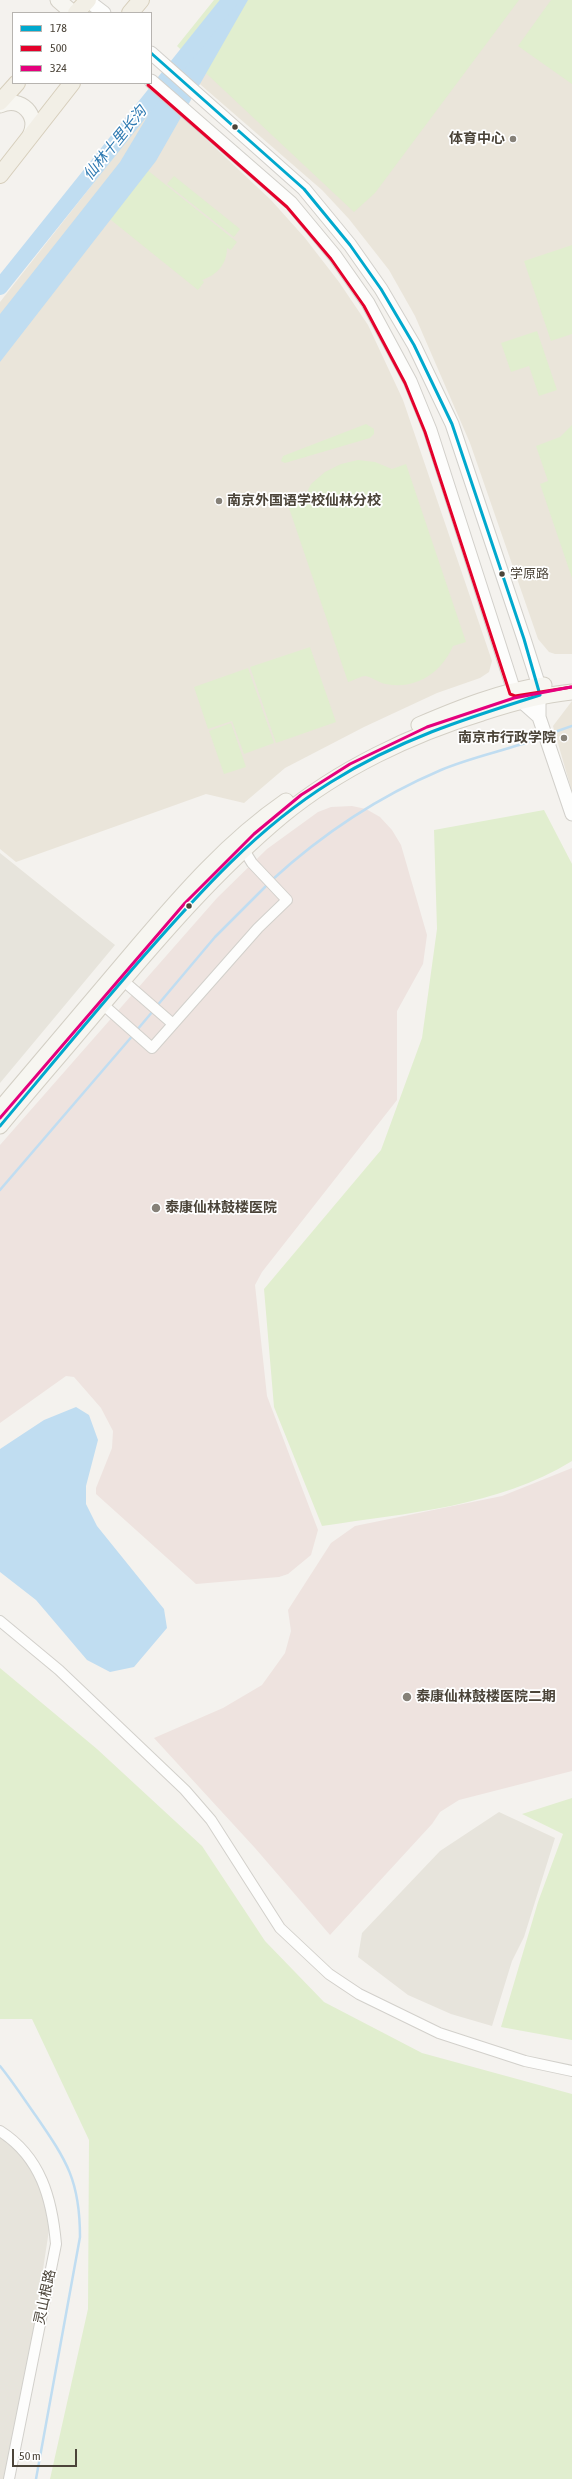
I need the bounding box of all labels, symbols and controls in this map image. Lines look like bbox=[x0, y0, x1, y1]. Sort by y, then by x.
legend bbox=[12, 12, 152, 84]
text: 178 bbox=[50, 21, 67, 35]
text: 500 bbox=[50, 41, 67, 55]
text: 324 bbox=[50, 61, 67, 75]
water label: 仙林十里长沟 bbox=[80, 102, 150, 184]
unlabelled marker bbox=[230, 122, 240, 132]
place label: 体育中心 bbox=[449, 131, 505, 147]
marker: 体育中心 bbox=[508, 134, 518, 144]
place label: 南京外国语学校仙林分校 bbox=[227, 493, 381, 509]
marker: 南京外国语学校仙林分校 bbox=[214, 496, 224, 506]
place label: 学原路 bbox=[510, 566, 549, 582]
marker: 学原路 bbox=[497, 569, 507, 579]
place label: 南京市行政学院 bbox=[458, 730, 556, 746]
marker: 南京市行政学院 bbox=[559, 733, 569, 743]
unlabelled marker bbox=[184, 901, 194, 911]
place label: 泰康仙林鼓楼医院 bbox=[165, 1200, 277, 1216]
marker: 泰康仙林鼓楼医院 bbox=[150, 1202, 162, 1214]
place label: 泰康仙林鼓楼医院二期 bbox=[416, 1689, 556, 1705]
marker: 泰康仙林鼓楼医院二期 bbox=[401, 1691, 413, 1703]
street label: 灵山根路 bbox=[31, 2268, 59, 2326]
scale bar bbox=[14, 2441, 79, 2467]
text: 50 m bbox=[19, 2449, 41, 2463]

